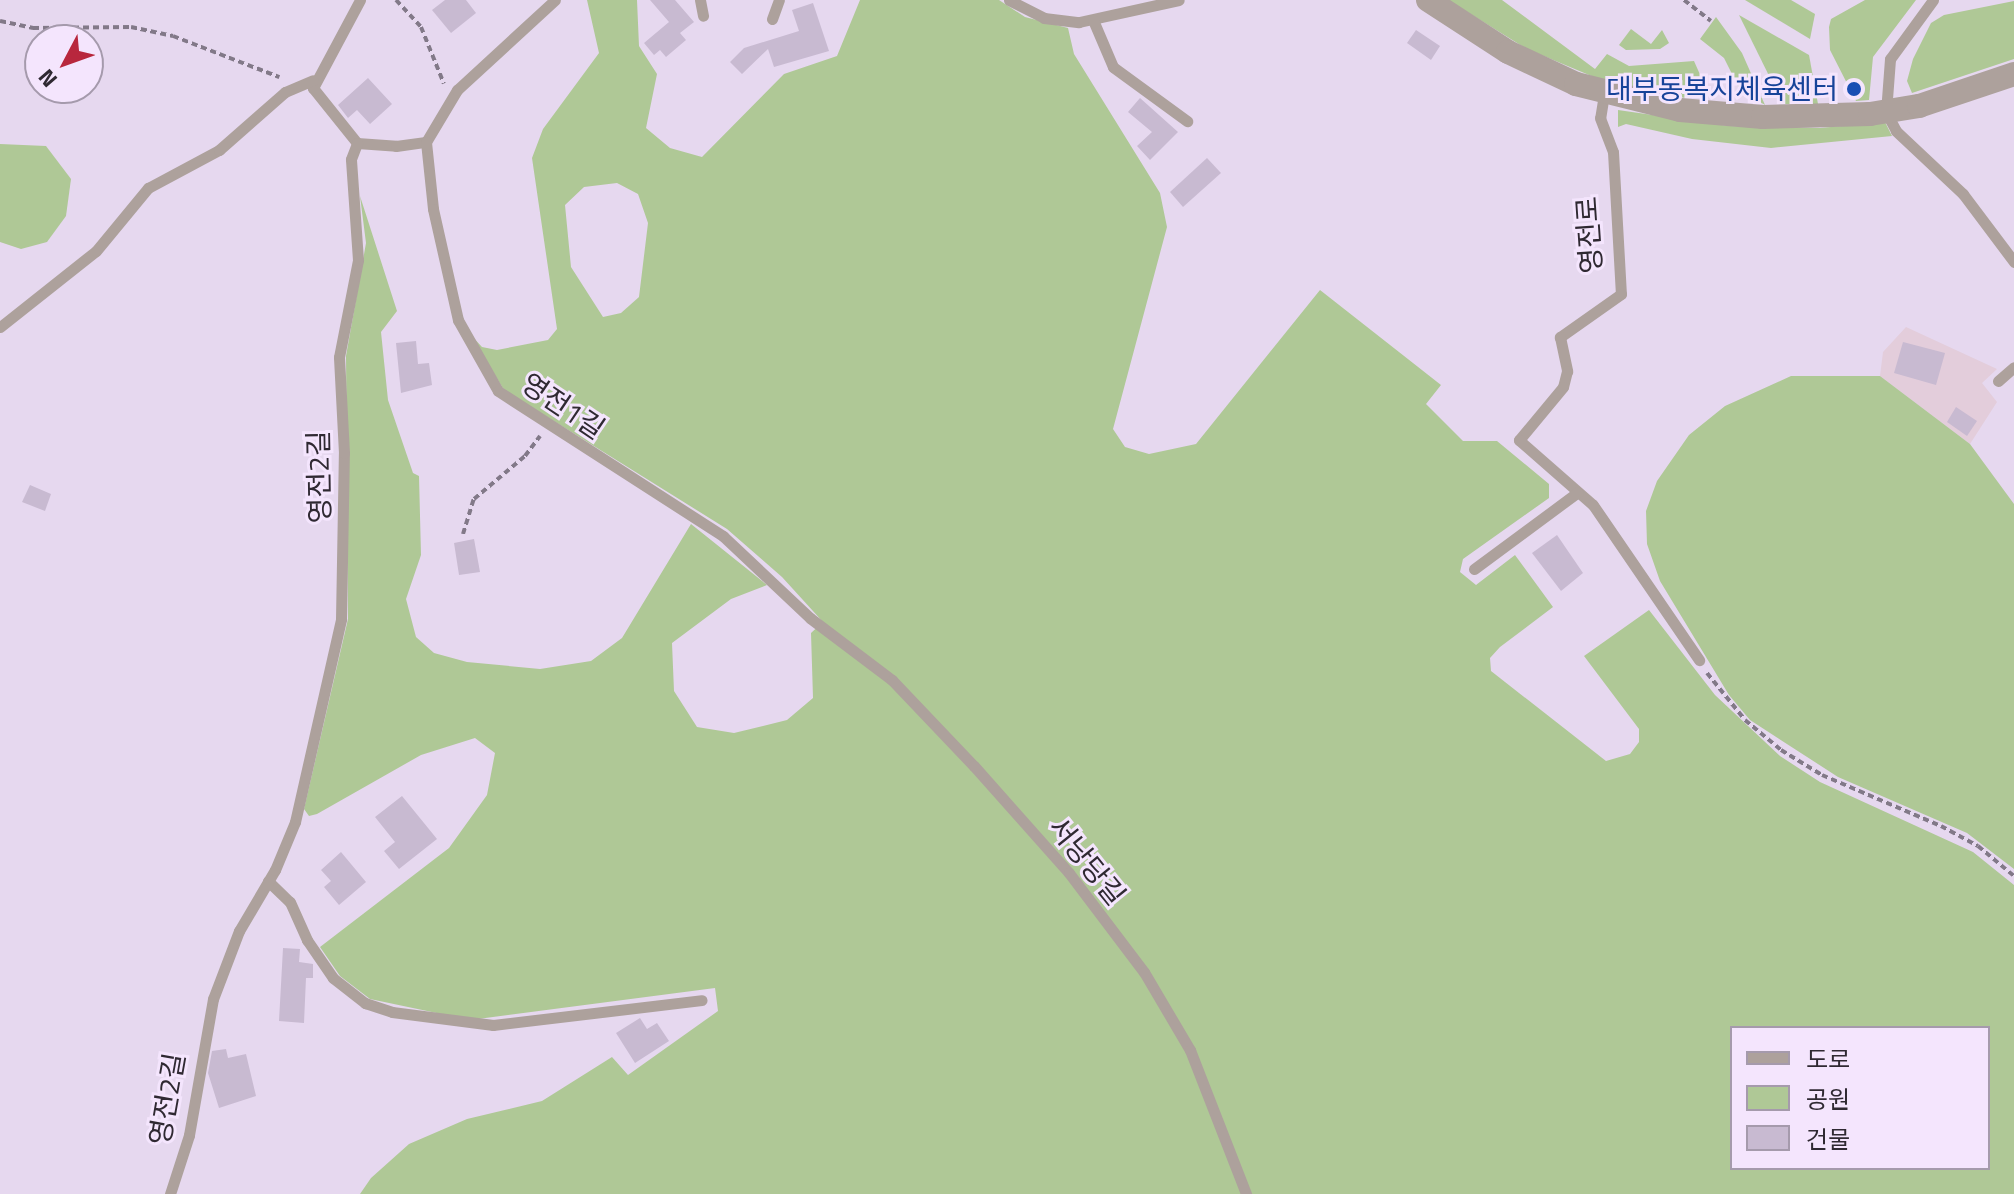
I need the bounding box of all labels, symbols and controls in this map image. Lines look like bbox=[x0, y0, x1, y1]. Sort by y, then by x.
north arrow bbox=[24, 24, 104, 104]
text: N bbox=[30, 62, 65, 95]
place label: 대부동복지체육센터 bbox=[1606, 72, 1838, 106]
marker: 대부동복지체육센터 bbox=[1845, 80, 1863, 98]
street label: 영전로 bbox=[1570, 195, 1608, 275]
street label: 영전1길 bbox=[515, 366, 611, 446]
street label: 영전2길 bbox=[301, 430, 337, 524]
street label: 서낭당길 bbox=[1042, 810, 1132, 912]
legend bbox=[1730, 1026, 1990, 1170]
text: 도로 bbox=[1806, 1041, 1850, 1077]
street label: 영전2길 bbox=[142, 1050, 192, 1148]
text: 공원 bbox=[1806, 1081, 1850, 1117]
text: 건물 bbox=[1806, 1121, 1850, 1157]

